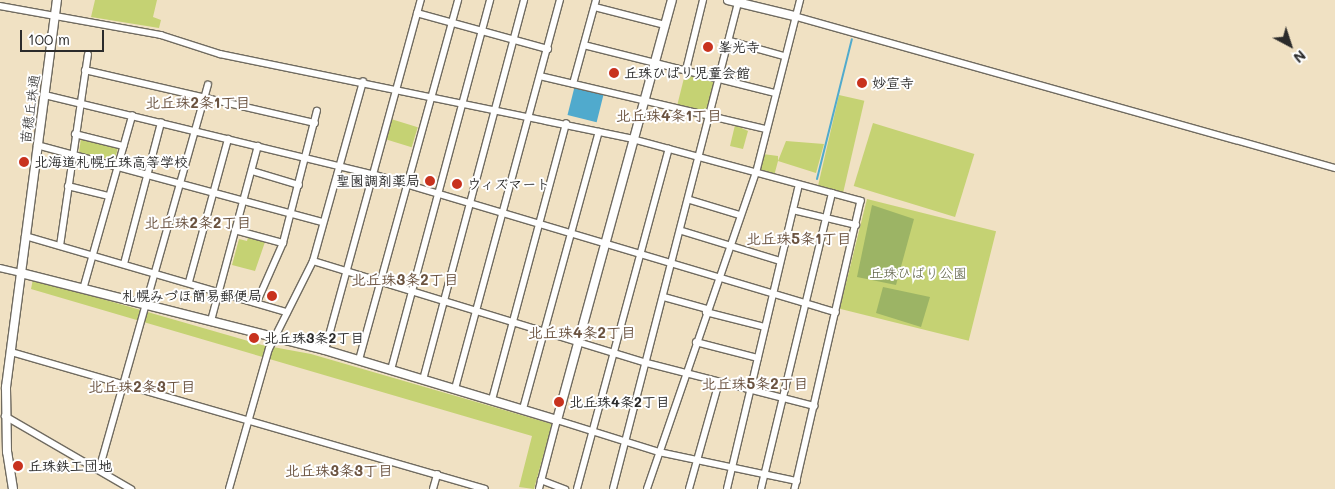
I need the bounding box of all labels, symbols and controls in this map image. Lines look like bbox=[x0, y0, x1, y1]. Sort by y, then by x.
scale bar bbox=[22, 20, 106, 52]
north arrow bbox=[1265, 20, 1315, 70]
text: 100 m bbox=[28, 29, 70, 49]
place label: 峯光寺 bbox=[718, 39, 760, 55]
marker: 峯光寺 bbox=[702, 41, 714, 53]
text: N bbox=[1290, 46, 1310, 68]
place label: 丘珠ひばり児童会館 bbox=[624, 65, 750, 81]
marker: 丘珠ひばり児童会館 bbox=[608, 67, 620, 79]
street label: 苗穂丘珠通 bbox=[17, 73, 43, 145]
place label: 妙宣寺 bbox=[872, 75, 914, 91]
marker: 妙宣寺 bbox=[856, 77, 868, 89]
district label: 北丘珠2条1丁目 bbox=[145, 94, 251, 112]
district label: 北丘珠4条1丁目 bbox=[616, 107, 722, 125]
place label: 北海道札幌丘珠高等学校 bbox=[34, 154, 188, 170]
marker: 北海道札幌丘珠高等学校 bbox=[18, 156, 30, 168]
place label: 聖園調剤薬局 bbox=[336, 173, 420, 189]
marker: 聖園調剤薬局 bbox=[424, 175, 436, 187]
place label: ウィズマート bbox=[467, 176, 551, 192]
marker: ウィズマート bbox=[451, 178, 463, 190]
district label: 北丘珠2条2丁目 bbox=[145, 214, 251, 232]
district label: 北丘珠5条1丁目 bbox=[746, 230, 852, 248]
park label: 丘珠ひばり公園 bbox=[869, 265, 967, 281]
district label: 北丘珠3条2丁目 bbox=[351, 271, 459, 289]
place label: 札幌みづほ簡易郵便局 bbox=[122, 288, 262, 304]
marker: 札幌みづほ簡易郵便局 bbox=[266, 290, 278, 302]
district label: 北丘珠4条2丁目 bbox=[528, 324, 636, 342]
place label: 北丘珠3条2丁目 bbox=[264, 330, 364, 346]
marker: 北丘珠3条2丁目 bbox=[248, 332, 260, 344]
district label: 北丘珠5条2丁目 bbox=[701, 375, 809, 393]
district label: 北丘珠2条3丁目 bbox=[88, 378, 196, 396]
place label: 北丘珠4条2丁目 bbox=[569, 394, 670, 410]
marker: 北丘珠4条2丁目 bbox=[553, 396, 565, 408]
place label: 丘珠鉄工団地 bbox=[28, 458, 112, 474]
marker: 丘珠鉄工団地 bbox=[12, 460, 24, 472]
district label: 北丘珠3条3丁目 bbox=[285, 462, 393, 480]

